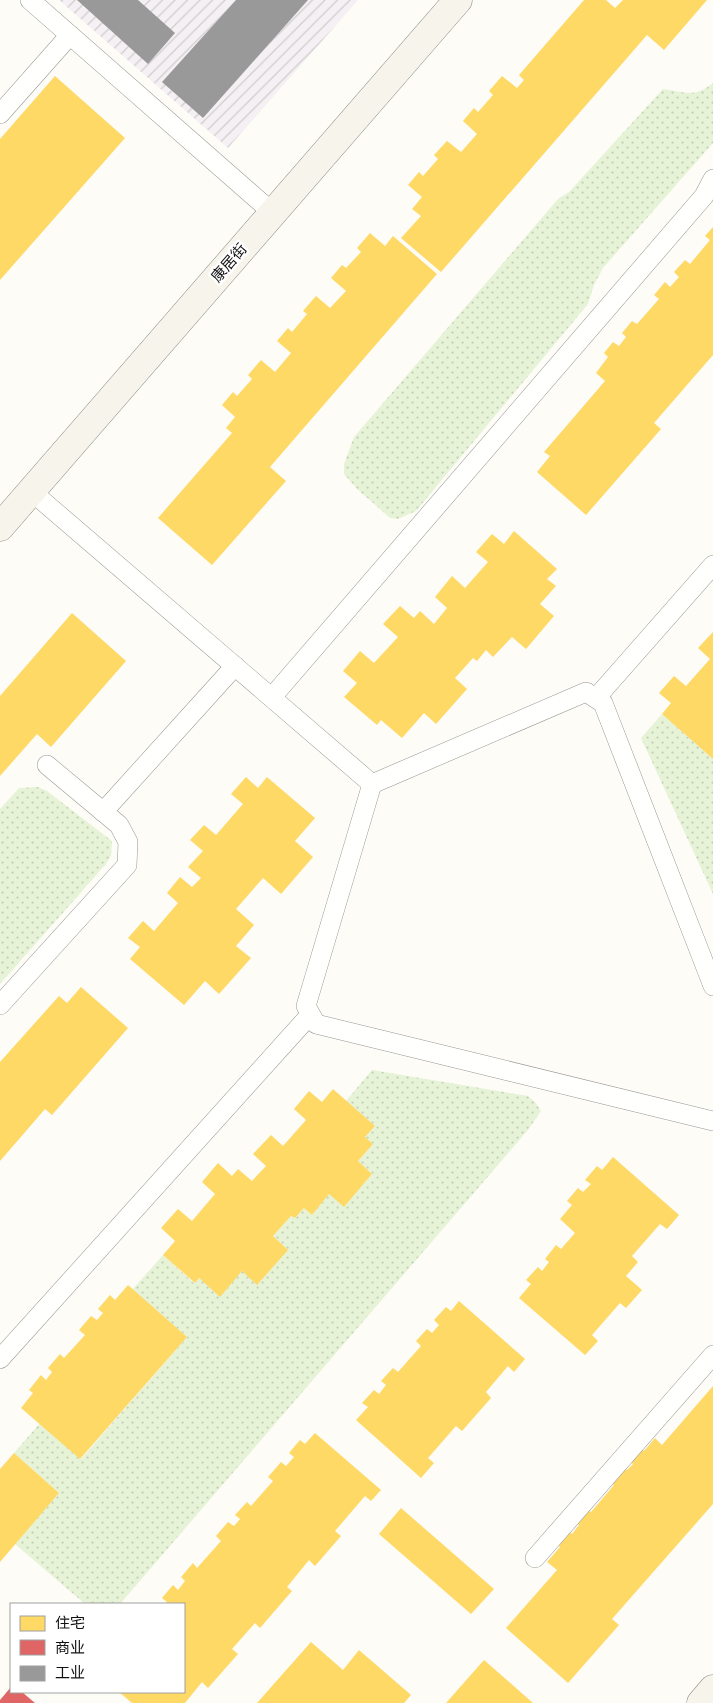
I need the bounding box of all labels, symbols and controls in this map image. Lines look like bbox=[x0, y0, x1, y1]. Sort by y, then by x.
street label: 康居街 bbox=[208, 241, 250, 285]
legend bbox=[10, 1603, 185, 1693]
text: 住宅 bbox=[55, 1615, 85, 1631]
text: 商业 bbox=[55, 1640, 85, 1656]
text: 工业 bbox=[55, 1665, 85, 1681]

